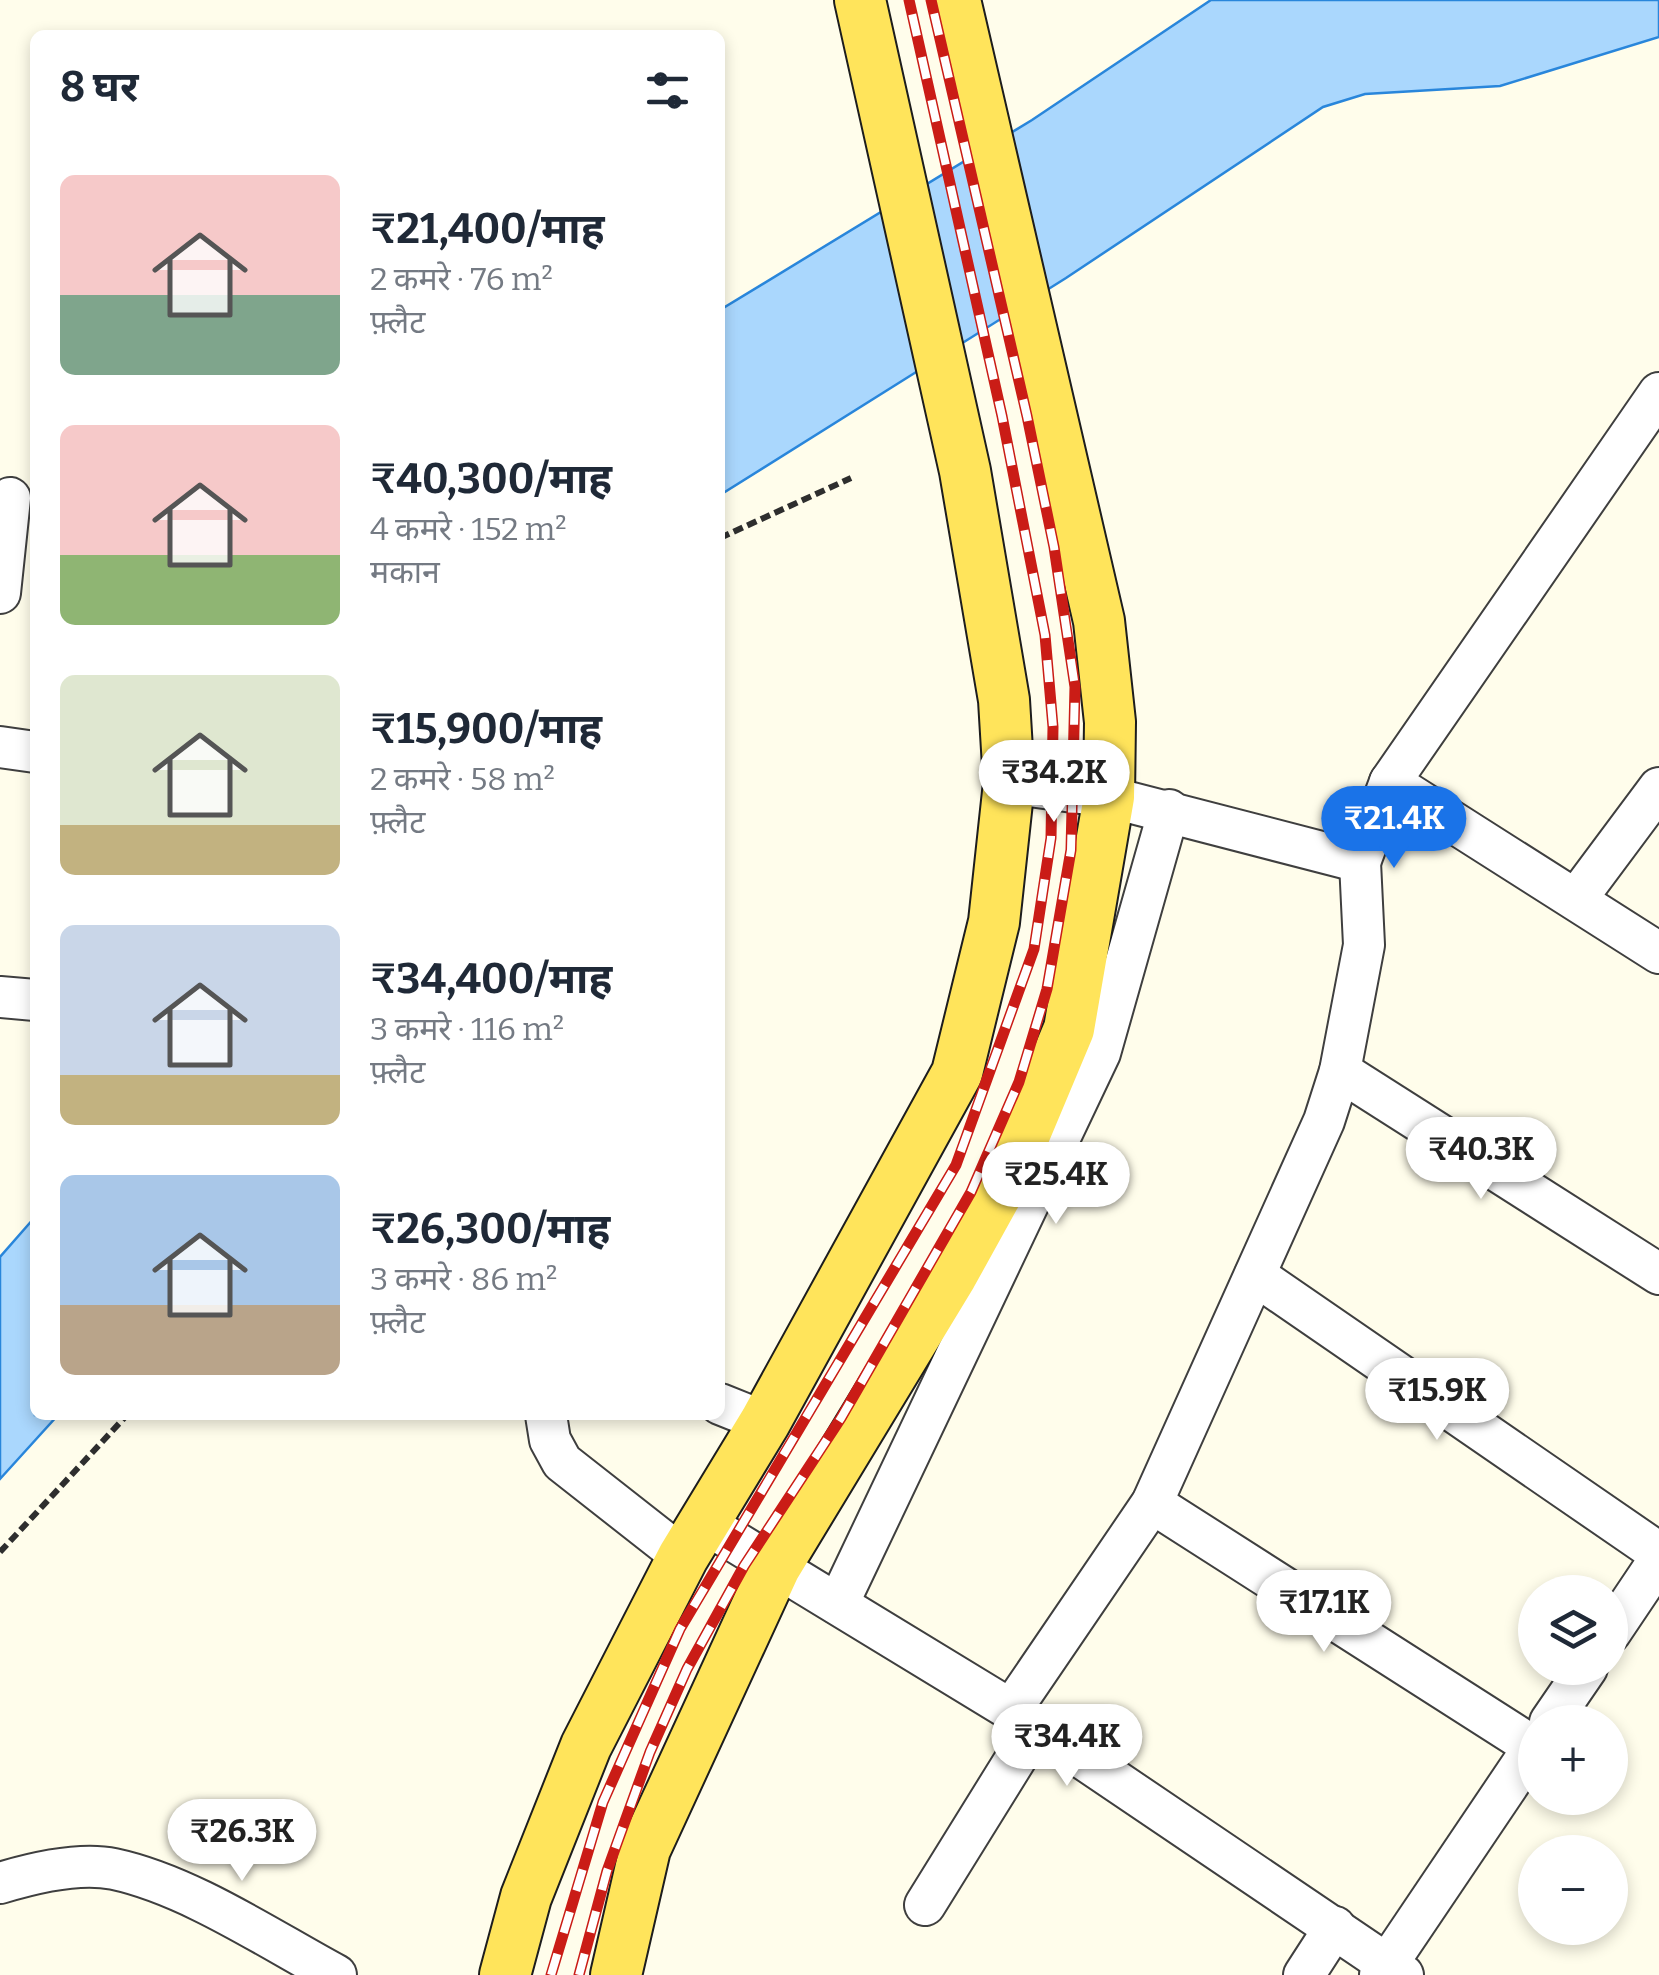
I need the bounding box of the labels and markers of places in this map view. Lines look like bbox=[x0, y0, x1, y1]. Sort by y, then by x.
pin: ₹34.2K bbox=[973, 740, 1135, 825]
pin: ₹21.4K bbox=[1313, 786, 1475, 871]
pin: ₹40.3K bbox=[1400, 1117, 1562, 1202]
pin: ₹25.4K bbox=[975, 1142, 1137, 1227]
pin: ₹15.9K bbox=[1356, 1358, 1518, 1443]
pin: ₹17.1K bbox=[1243, 1570, 1405, 1655]
pin: ₹34.4K bbox=[986, 1704, 1148, 1789]
pin: ₹26.3K bbox=[161, 1799, 323, 1884]

